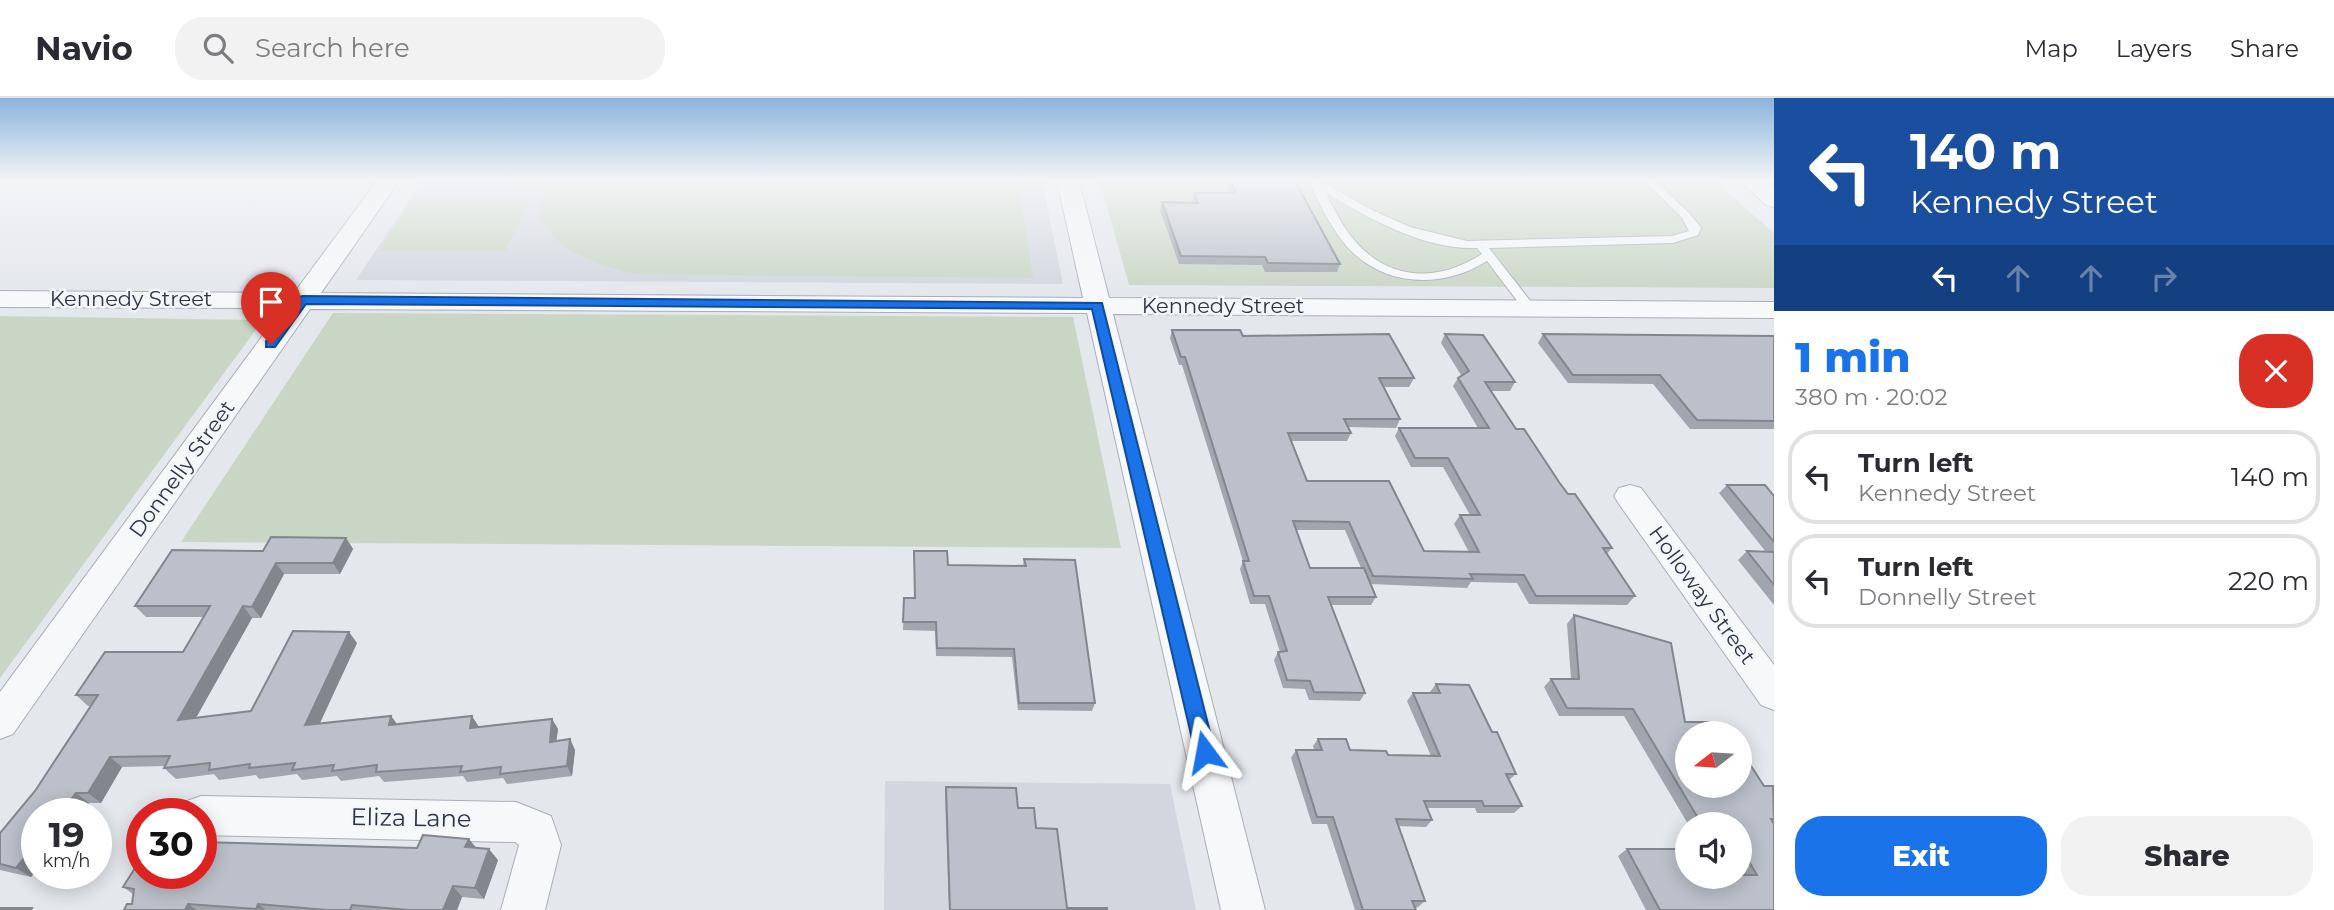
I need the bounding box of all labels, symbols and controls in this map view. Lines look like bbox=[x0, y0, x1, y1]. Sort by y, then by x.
search box bbox=[175, 17, 665, 80]
text: Navio bbox=[35, 28, 133, 68]
icon: search bbox=[199, 29, 237, 67]
text: Search here bbox=[255, 32, 410, 64]
text: Map bbox=[2024, 34, 2078, 63]
text: Layers bbox=[2116, 34, 2192, 63]
text: Share bbox=[2230, 34, 2299, 63]
text: 140 m bbox=[1910, 122, 2062, 181]
icon: left bbox=[1795, 126, 1886, 217]
text: Kennedy Street bbox=[1910, 182, 2158, 221]
icon: left bbox=[1926, 259, 1964, 297]
icon: ahead bbox=[1999, 259, 2037, 297]
icon: ahead bbox=[2072, 259, 2110, 297]
icon: right bbox=[2145, 259, 2183, 297]
pin bbox=[241, 272, 301, 344]
icon: arrive bbox=[252, 283, 290, 321]
street label: Kennedy Street bbox=[50, 286, 212, 311]
street label: Kennedy Street bbox=[1142, 293, 1304, 318]
text: 1 min bbox=[1795, 331, 1911, 383]
button: close bbox=[2239, 334, 2313, 408]
text: 380 m · 20:02 bbox=[1795, 383, 1948, 411]
street label: Donnelly Street bbox=[124, 395, 240, 542]
text: Turn left bbox=[1858, 447, 1974, 479]
icon: left bbox=[1799, 458, 1837, 496]
text: 140 m bbox=[2231, 461, 2309, 493]
text: Kennedy Street bbox=[1858, 479, 2036, 507]
street label: Holloway Street bbox=[1644, 521, 1761, 669]
text: Turn left bbox=[1858, 551, 1974, 583]
icon: left bbox=[1799, 562, 1837, 600]
text: 220 m bbox=[2228, 565, 2309, 597]
text: Donnelly Street bbox=[1858, 583, 2037, 611]
position arrow bbox=[1168, 715, 1242, 789]
north arrow bbox=[1675, 721, 1752, 798]
map controls bbox=[1675, 721, 1752, 889]
speed limit sign: 30 bbox=[126, 798, 217, 889]
street label: Eliza Lane bbox=[350, 802, 472, 833]
button: sound bbox=[1675, 812, 1752, 889]
text: 19 bbox=[48, 813, 85, 856]
button: Exit bbox=[1795, 816, 2047, 896]
button: Share bbox=[2061, 816, 2313, 896]
text: km/h bbox=[42, 850, 91, 872]

